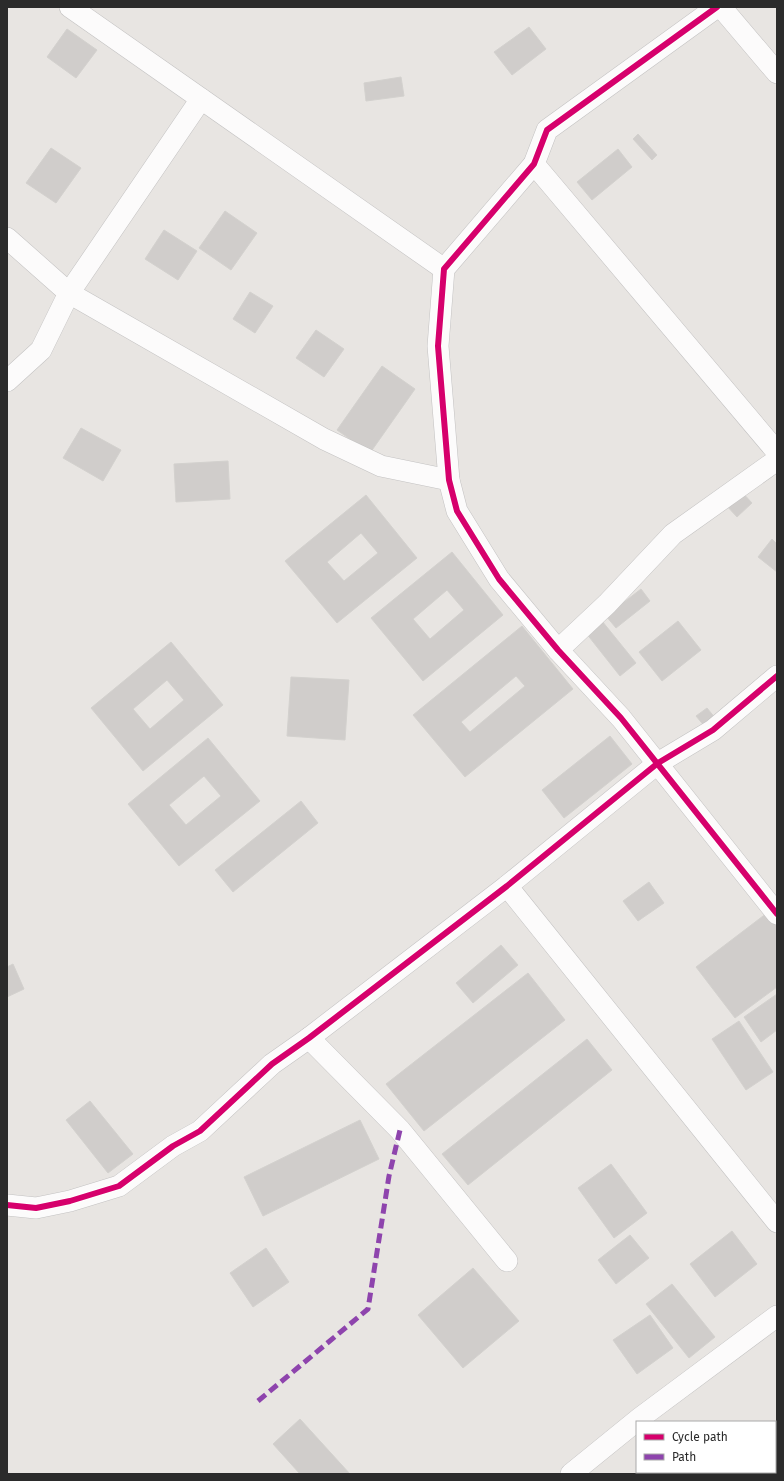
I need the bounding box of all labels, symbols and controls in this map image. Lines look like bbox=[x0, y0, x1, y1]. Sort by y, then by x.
legend bbox=[636, 1421, 776, 1473]
text: Cycle path bbox=[672, 1430, 728, 1444]
text: Path bbox=[672, 1450, 696, 1464]

